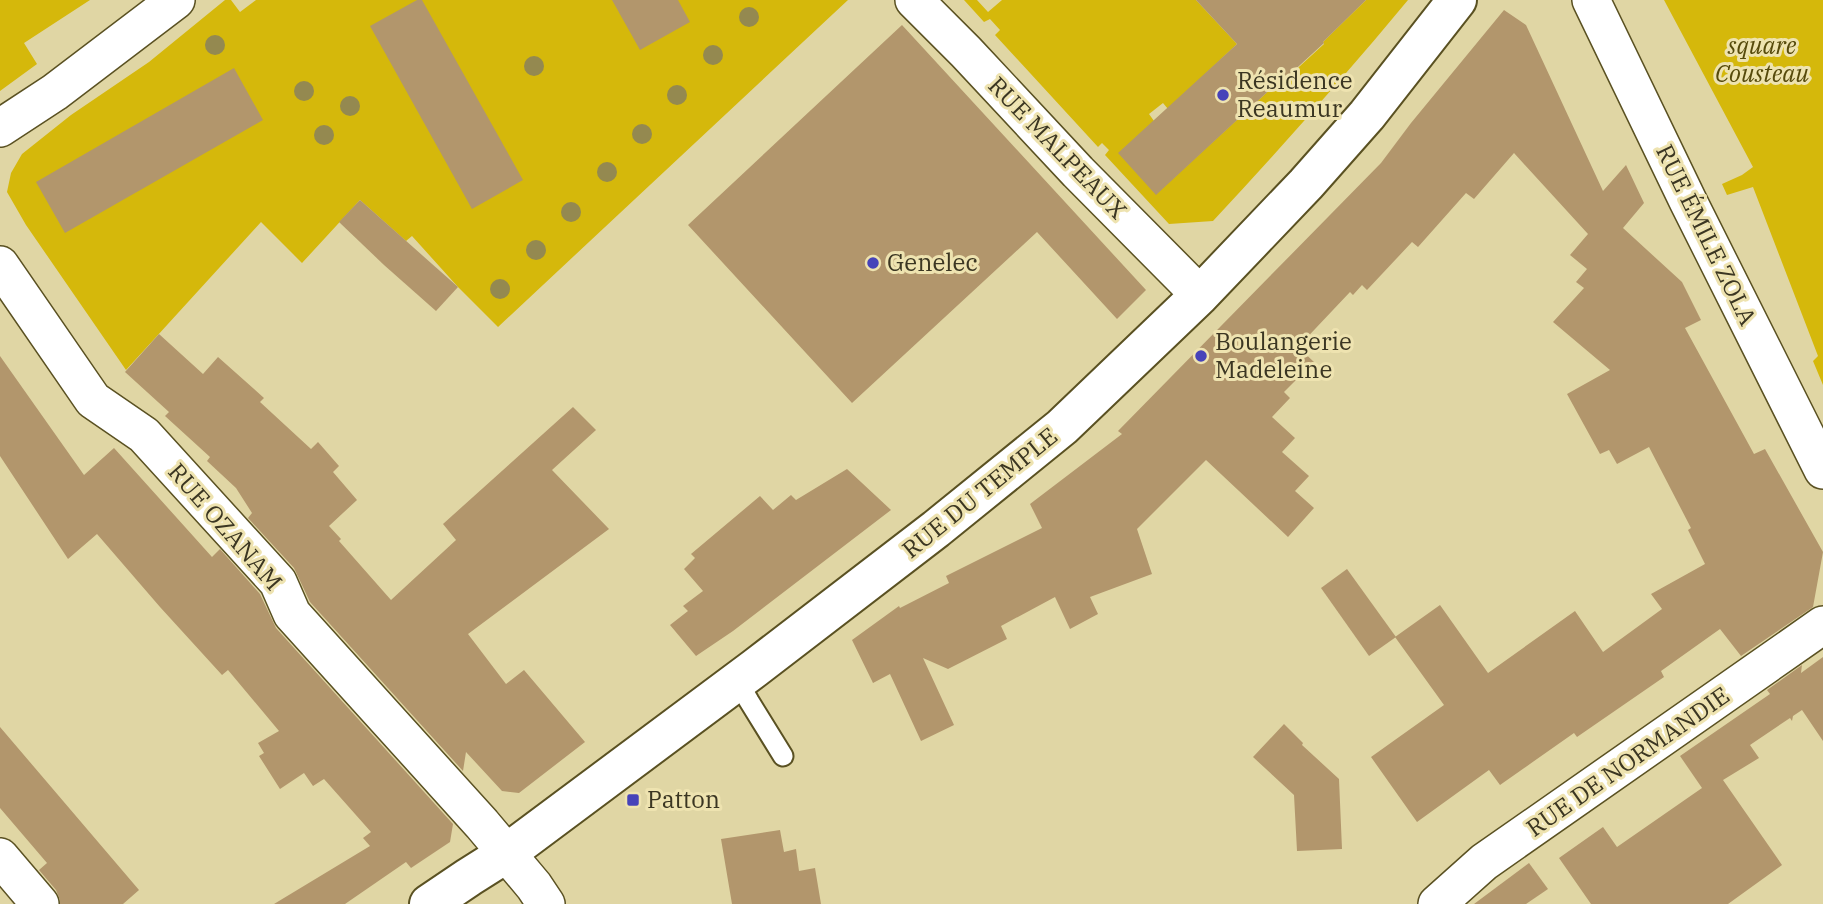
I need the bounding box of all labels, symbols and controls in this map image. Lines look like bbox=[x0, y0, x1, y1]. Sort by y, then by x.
park label: square Cousteau bbox=[1715, 29, 1809, 89]
place label: Résidence Reaumur bbox=[1237, 64, 1353, 124]
street label: RUE MALPEAUX bbox=[982, 69, 1134, 225]
marker: Résidence Reaumur bbox=[1215, 87, 1231, 103]
street label: RUE ÉMILE ZOLA bbox=[1649, 139, 1765, 331]
place label: Genelec bbox=[887, 246, 978, 278]
marker: Genelec bbox=[865, 255, 881, 271]
place label: Boulangerie Madeleine bbox=[1215, 325, 1352, 385]
marker: Boulangerie Madeleine bbox=[1193, 348, 1209, 364]
street label: RUE DU TEMPLE bbox=[895, 420, 1064, 565]
street label: RUE OZANAM bbox=[162, 456, 290, 597]
street label: RUE DE NORMANDIE bbox=[1520, 679, 1735, 843]
place label: Patton bbox=[647, 783, 720, 815]
marker: Patton bbox=[625, 792, 641, 808]

